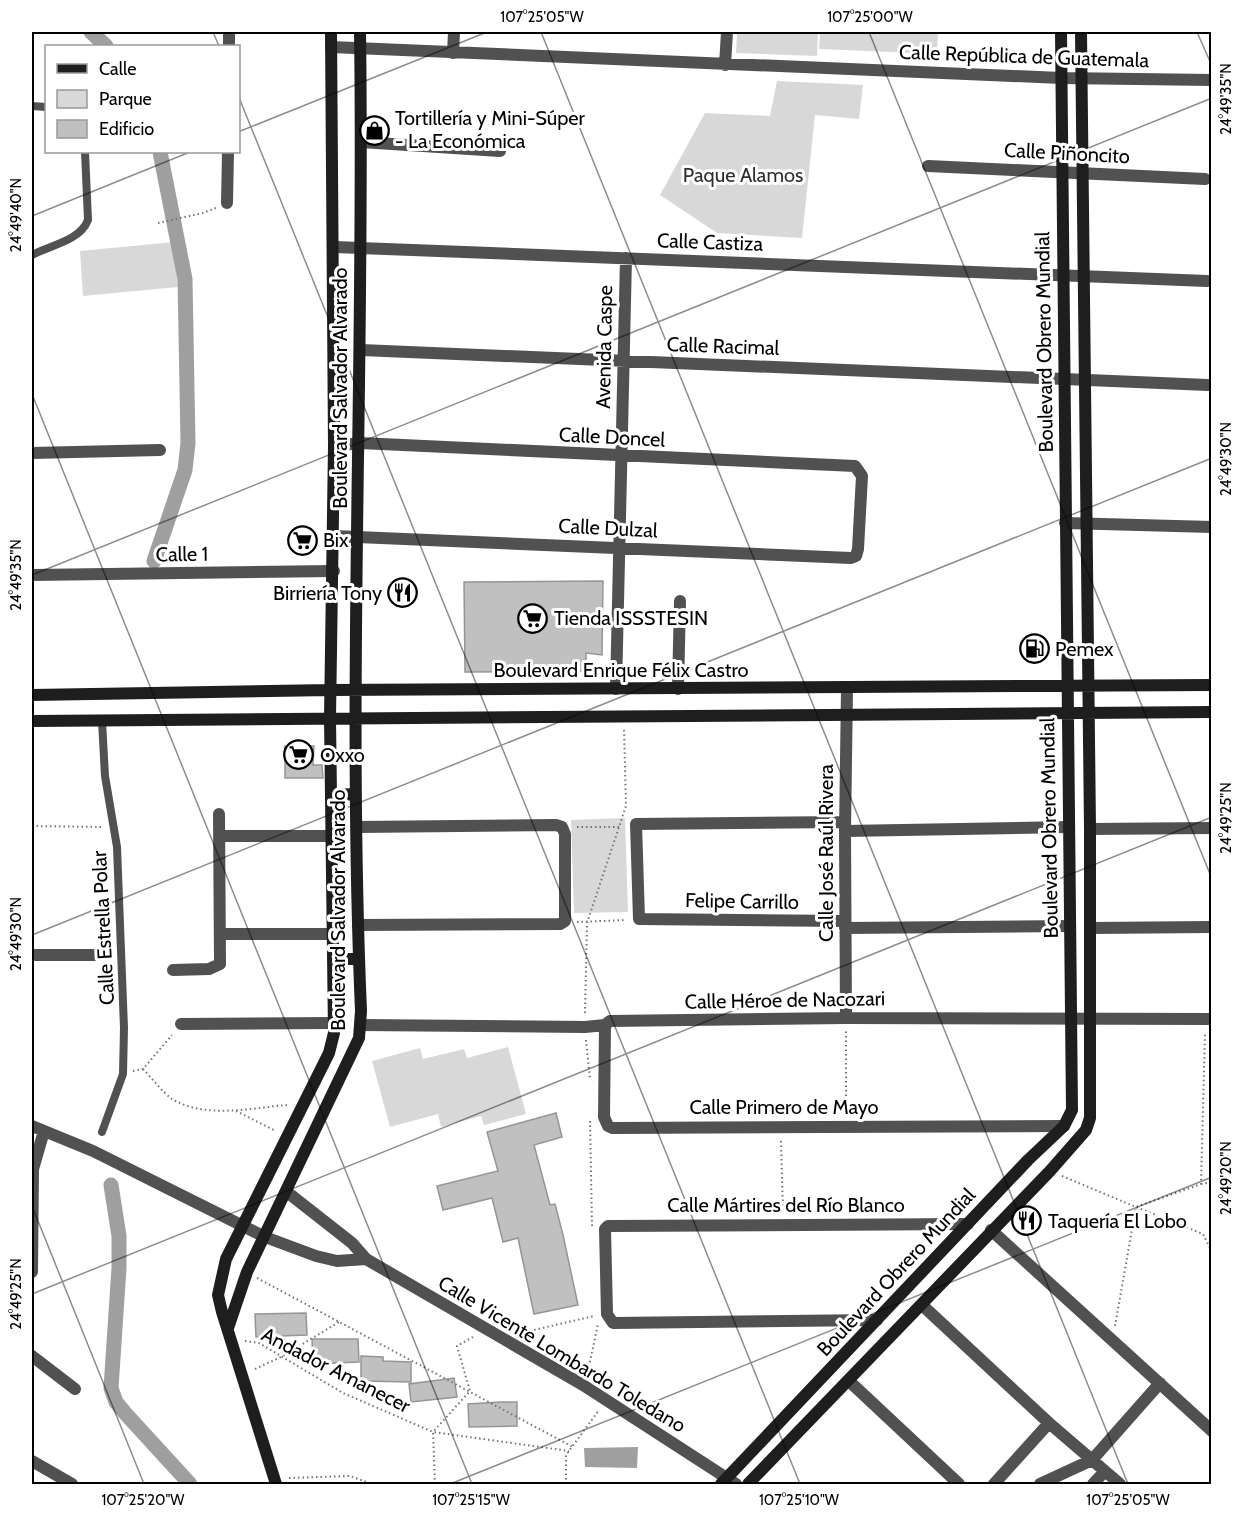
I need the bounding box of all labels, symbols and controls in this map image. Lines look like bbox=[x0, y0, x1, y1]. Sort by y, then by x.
text: 107°25'05"W bbox=[500, 8, 584, 26]
text: 107°25'00"W bbox=[827, 8, 914, 26]
street label: Calle República de Guatemala bbox=[899, 40, 1150, 72]
legend bbox=[45, 45, 240, 153]
text: Calle bbox=[99, 58, 136, 80]
text: 24°49'35"N bbox=[1217, 63, 1235, 135]
text: Parque bbox=[99, 88, 152, 110]
place label: Tortillería y Mini-Súper - La Económica bbox=[395, 106, 586, 153]
shop icon: Tortillería y Mini-Súper - La Económica bbox=[358, 114, 390, 146]
text: Edificio bbox=[99, 118, 154, 140]
street label: Calle Piñoncito bbox=[1004, 138, 1130, 168]
park label: Paque Alamos bbox=[683, 163, 803, 187]
text: 24°49'40"N bbox=[7, 178, 25, 252]
street label: Calle Castiza bbox=[657, 228, 764, 256]
street label: Boulevard Obrero Mundial bbox=[1030, 231, 1058, 453]
street label: Boulevard Salvador Alvarado bbox=[328, 267, 352, 509]
street label: Avenida Caspe bbox=[591, 285, 617, 409]
street label: Calle Racimal bbox=[666, 332, 780, 360]
street label: Calle Doncel bbox=[558, 422, 666, 452]
text: 24°49'30"N bbox=[1217, 422, 1235, 496]
street label: Calle Dulzal bbox=[558, 513, 659, 543]
supermarket icon: Bix bbox=[286, 524, 318, 556]
place label: Bix bbox=[323, 528, 349, 552]
text: 24°49'35"N bbox=[7, 539, 25, 611]
street label: Calle 1 bbox=[156, 542, 208, 566]
restaurant icon: Birriería Tony bbox=[387, 577, 419, 609]
place label: Birriería Tony bbox=[273, 581, 382, 605]
supermarket icon: Tienda ISSSTESIN bbox=[517, 602, 549, 634]
place label: Tienda ISSSTESIN bbox=[554, 606, 708, 630]
fuel station icon: Pemex bbox=[1018, 633, 1050, 665]
place label: Pemex bbox=[1055, 637, 1114, 661]
street label: Boulevard Enrique Félix Castro bbox=[494, 658, 748, 682]
street label: Boulevard Obrero Mundial bbox=[1035, 717, 1063, 939]
supermarket icon: Oxxo bbox=[283, 739, 315, 771]
place label: Oxxo bbox=[320, 743, 365, 767]
street label: Calle José Raúl Rivera bbox=[814, 764, 838, 942]
text: 24°49'25"N bbox=[1217, 782, 1235, 854]
street label: Boulevard Salvador Alvarado bbox=[326, 789, 350, 1031]
street label: Calle Estrella Polar bbox=[87, 849, 119, 1006]
street label: Felipe Carrillo bbox=[685, 888, 799, 914]
text: 24°49'30"N bbox=[7, 897, 25, 971]
street label: Calle Héroe de Nacozari bbox=[685, 986, 885, 1014]
street label: Calle Primero de Mayo bbox=[689, 1095, 879, 1119]
text: 24°49'20"N bbox=[1217, 1141, 1235, 1215]
street label: Boulevard Obrero Mundial bbox=[812, 1183, 980, 1361]
street label: Calle Mártires del Río Blanco bbox=[667, 1193, 905, 1217]
restaurant icon: Taquería El Lobo bbox=[1011, 1205, 1043, 1237]
place label: Taquería El Lobo bbox=[1048, 1209, 1187, 1233]
text: 24°49'25"N bbox=[7, 1258, 25, 1330]
street label: Calle Vicente Lombardo Toledano bbox=[434, 1270, 690, 1438]
street label: Andador Amanecer bbox=[258, 1322, 415, 1418]
text: 107°25'20"W bbox=[101, 1491, 185, 1509]
text: 107°25'15"W bbox=[432, 1491, 511, 1509]
text: 107°25'10"W bbox=[759, 1491, 840, 1509]
text: 107°25'05"W bbox=[1086, 1491, 1170, 1509]

